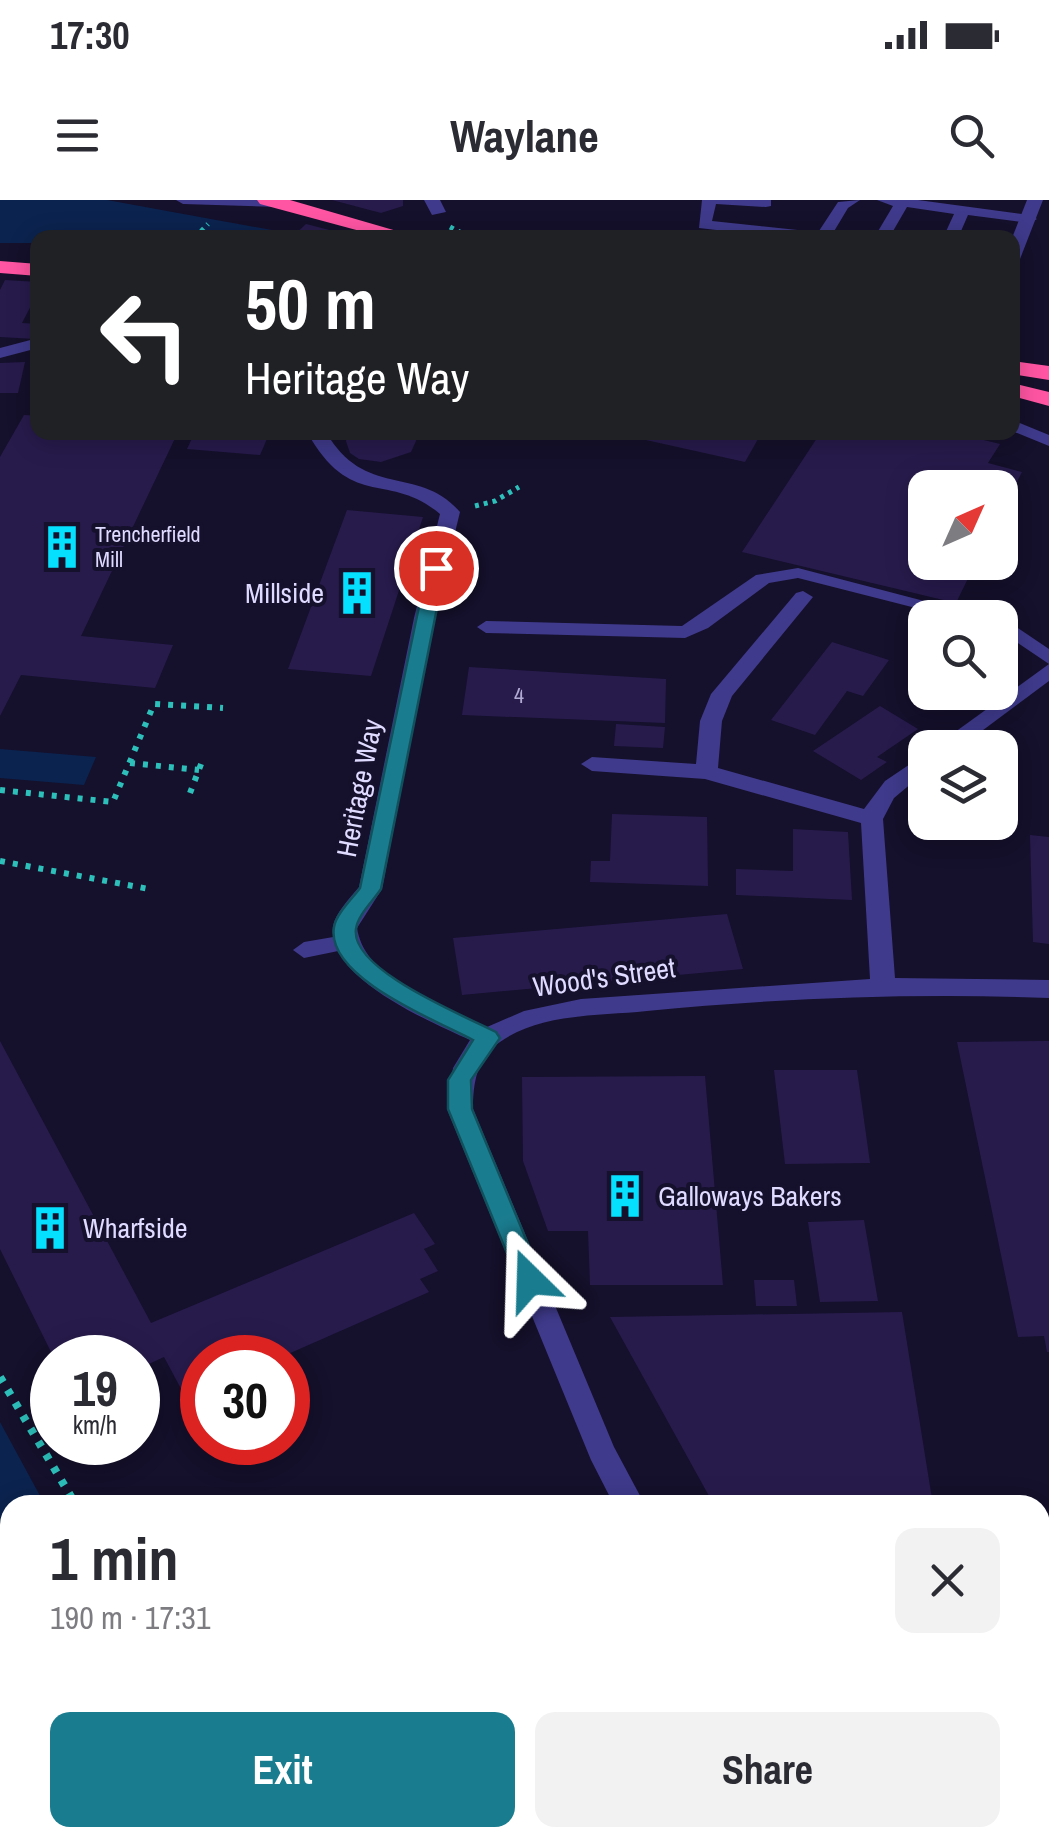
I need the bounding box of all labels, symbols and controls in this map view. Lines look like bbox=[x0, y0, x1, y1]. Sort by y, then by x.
text: 17:30 bbox=[50, 10, 130, 61]
text: Waylane bbox=[450, 105, 599, 166]
icon: menu bbox=[50, 108, 105, 163]
icon: search bbox=[944, 108, 999, 163]
text: 50 m bbox=[245, 257, 376, 351]
icon: left bbox=[80, 270, 210, 400]
text: Heritage Way bbox=[245, 347, 469, 408]
north arrow bbox=[908, 470, 1018, 580]
map controls bbox=[908, 470, 1018, 840]
place label: Trencherfield Mill bbox=[95, 519, 201, 574]
building icon: Trencherfield Mill bbox=[38, 523, 86, 571]
pin bbox=[394, 526, 479, 611]
icon: arrive bbox=[409, 541, 464, 596]
building icon: Millside bbox=[333, 569, 381, 617]
place label: Millside bbox=[245, 574, 324, 612]
button: search bbox=[908, 600, 1018, 710]
house number: 4 bbox=[514, 680, 524, 710]
street label: Heritage Way bbox=[327, 715, 391, 860]
button: layers bbox=[908, 730, 1018, 840]
street label: Wood's Street bbox=[530, 948, 678, 1006]
building icon: Galloways Bakers bbox=[601, 1172, 649, 1220]
place label: Galloways Bakers bbox=[658, 1177, 842, 1215]
building icon: Wharfside bbox=[26, 1204, 74, 1252]
place label: Wharfside bbox=[83, 1209, 188, 1247]
position arrow bbox=[478, 1228, 582, 1332]
speed limit sign: 30 bbox=[180, 1335, 310, 1465]
text: 19 bbox=[72, 1354, 118, 1422]
text: km/h bbox=[73, 1408, 117, 1442]
text: 1 min bbox=[50, 1518, 179, 1599]
button: close bbox=[895, 1528, 1000, 1633]
text: 190 m · 17:31 bbox=[50, 1596, 210, 1639]
button: Exit bbox=[50, 1712, 515, 1827]
button: Share bbox=[535, 1712, 1000, 1827]

